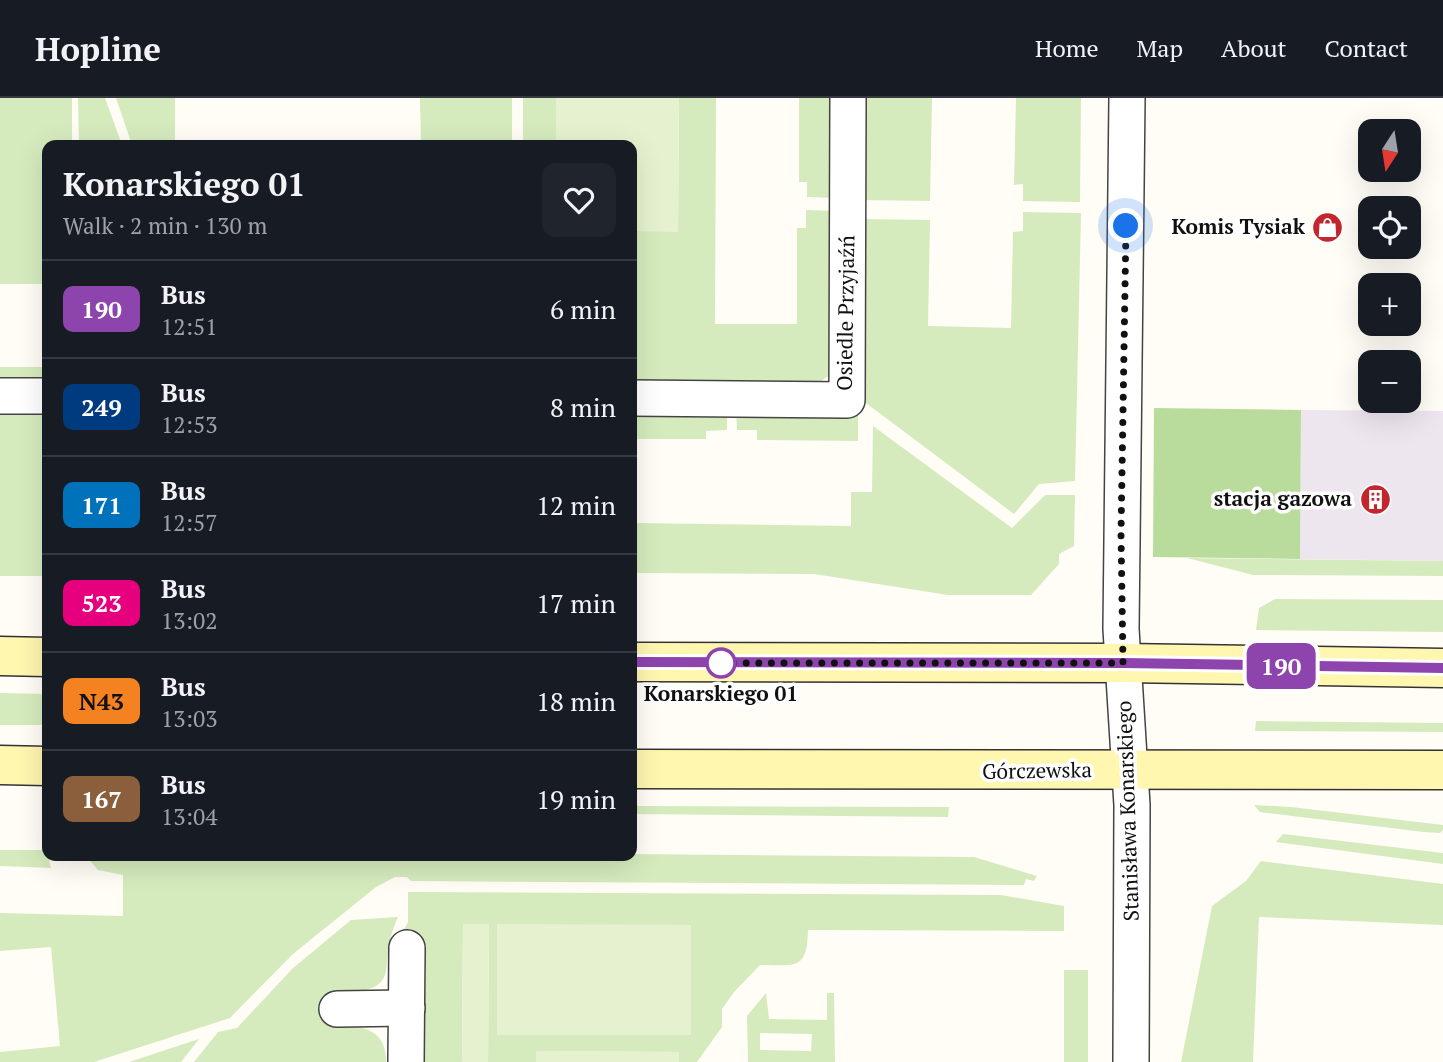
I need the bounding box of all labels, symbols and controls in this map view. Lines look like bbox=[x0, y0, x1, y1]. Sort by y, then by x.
text: Hopline bbox=[35, 27, 161, 70]
text: Home bbox=[1035, 32, 1099, 64]
text: Map bbox=[1137, 32, 1183, 64]
text: About bbox=[1221, 32, 1287, 64]
text: Contact bbox=[1325, 32, 1408, 64]
north arrow bbox=[1358, 119, 1421, 182]
map controls bbox=[1358, 119, 1421, 413]
text: Konarskiego 01 bbox=[63, 162, 306, 205]
button: heart bbox=[542, 163, 616, 237]
button: locate bbox=[1358, 196, 1421, 259]
your location bbox=[1108, 208, 1143, 243]
text: Walk · 2 min · 130 m bbox=[63, 210, 267, 241]
shop icon: Komis Tysiak bbox=[1311, 210, 1345, 244]
place label: Komis Tysiak bbox=[1172, 212, 1306, 240]
street label: Osiedle Przyjaźń bbox=[830, 234, 860, 391]
button: + bbox=[1358, 273, 1421, 336]
text: Bus bbox=[161, 277, 206, 311]
text: 6 min bbox=[550, 292, 616, 326]
text: 190 bbox=[81, 293, 122, 325]
text: 12:51 bbox=[161, 311, 218, 342]
button: − bbox=[1358, 350, 1421, 413]
text: Bus bbox=[161, 375, 206, 409]
text: 8 min bbox=[550, 390, 616, 424]
text: 249 bbox=[81, 391, 122, 423]
text: 12:53 bbox=[161, 409, 218, 440]
text: Bus bbox=[161, 473, 206, 507]
building icon: stacja gazowa bbox=[1358, 482, 1392, 516]
place label: stacja gazowa bbox=[1214, 484, 1352, 512]
text: 12 min bbox=[536, 488, 616, 522]
text: 171 bbox=[81, 489, 122, 521]
text: 12:57 bbox=[161, 507, 218, 538]
text: Bus bbox=[161, 571, 206, 605]
text: 17 min bbox=[536, 586, 616, 620]
text: 523 bbox=[81, 587, 122, 619]
text: 13:02 bbox=[161, 605, 218, 636]
line badge: 190 bbox=[1241, 643, 1321, 689]
marker: Konarskiego 01 bbox=[706, 648, 736, 678]
text: 190 bbox=[1261, 650, 1301, 682]
text: Bus bbox=[161, 669, 206, 703]
place label: Konarskiego 01 bbox=[644, 679, 798, 707]
text: 18 min bbox=[536, 684, 616, 718]
text: N43 bbox=[79, 685, 124, 717]
street label: Stanisława Konarskiego bbox=[1109, 700, 1145, 922]
text: 13:03 bbox=[161, 703, 218, 734]
street label: Górczewska bbox=[982, 755, 1093, 785]
text: Bus bbox=[161, 767, 206, 801]
text: 19 min bbox=[536, 782, 616, 816]
text: 167 bbox=[81, 783, 122, 815]
text: 13:04 bbox=[161, 801, 218, 832]

